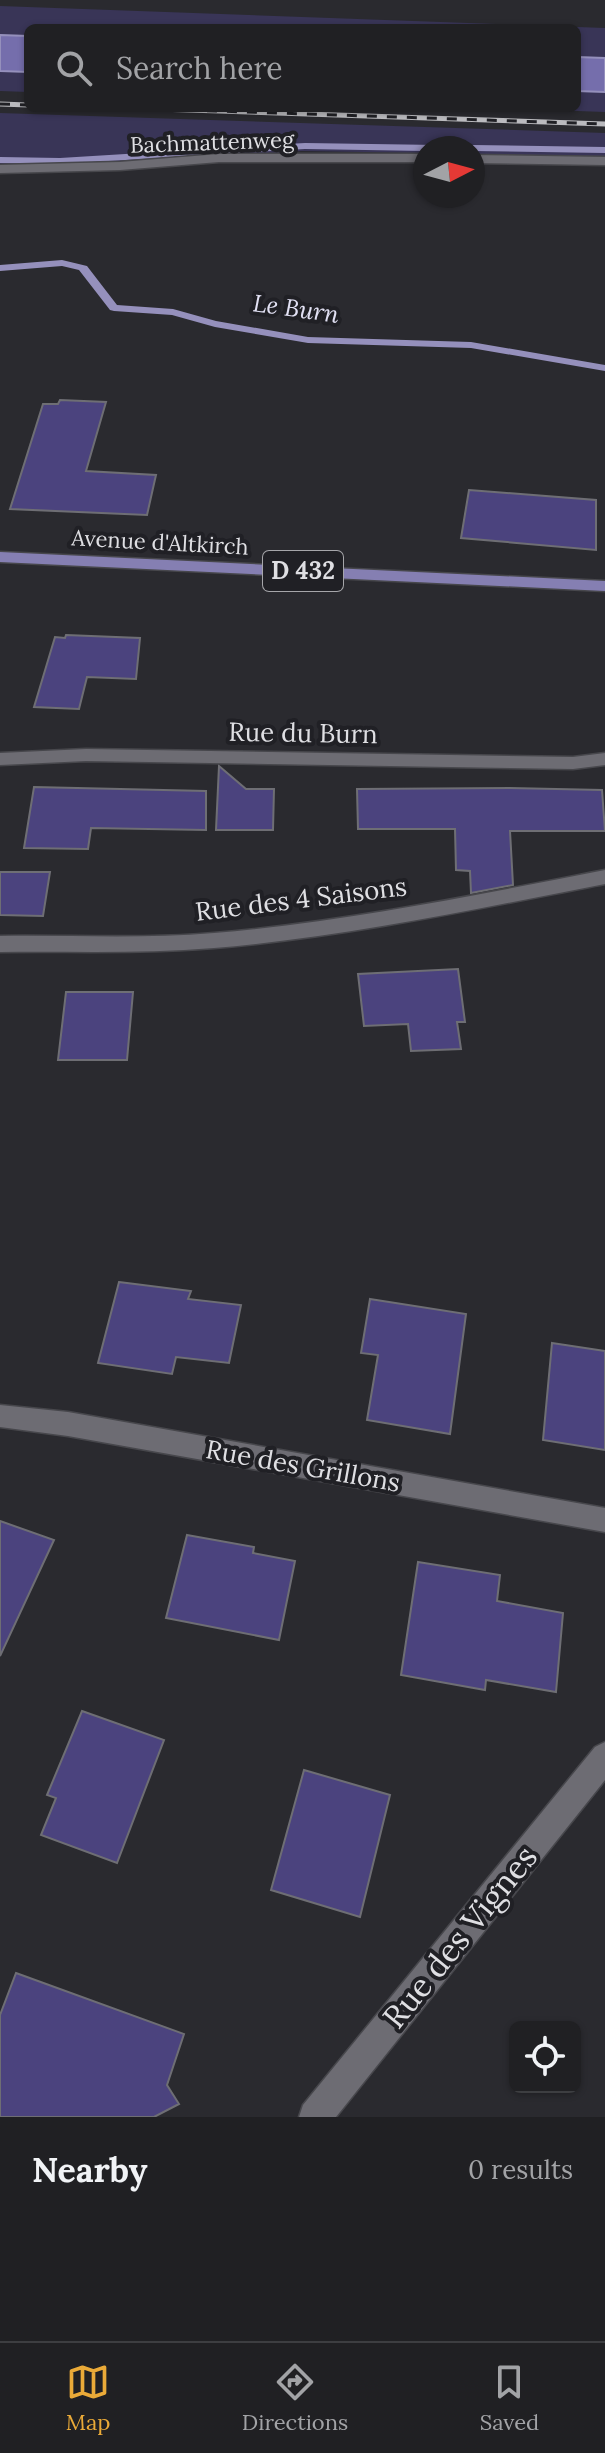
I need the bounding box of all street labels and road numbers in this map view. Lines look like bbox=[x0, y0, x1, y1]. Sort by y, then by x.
street label: Bachmattenweg bbox=[129, 125, 295, 159]
street label: Avenue d'Altkirch bbox=[70, 523, 249, 561]
road number: D 432 bbox=[263, 551, 343, 591]
street label: Rue du Burn bbox=[228, 715, 378, 750]
street label: Rue des 4 Saisons bbox=[193, 869, 409, 928]
street label: Rue des Grillons bbox=[203, 1432, 403, 1499]
street label: Rue des Vignes bbox=[373, 1837, 546, 2036]

